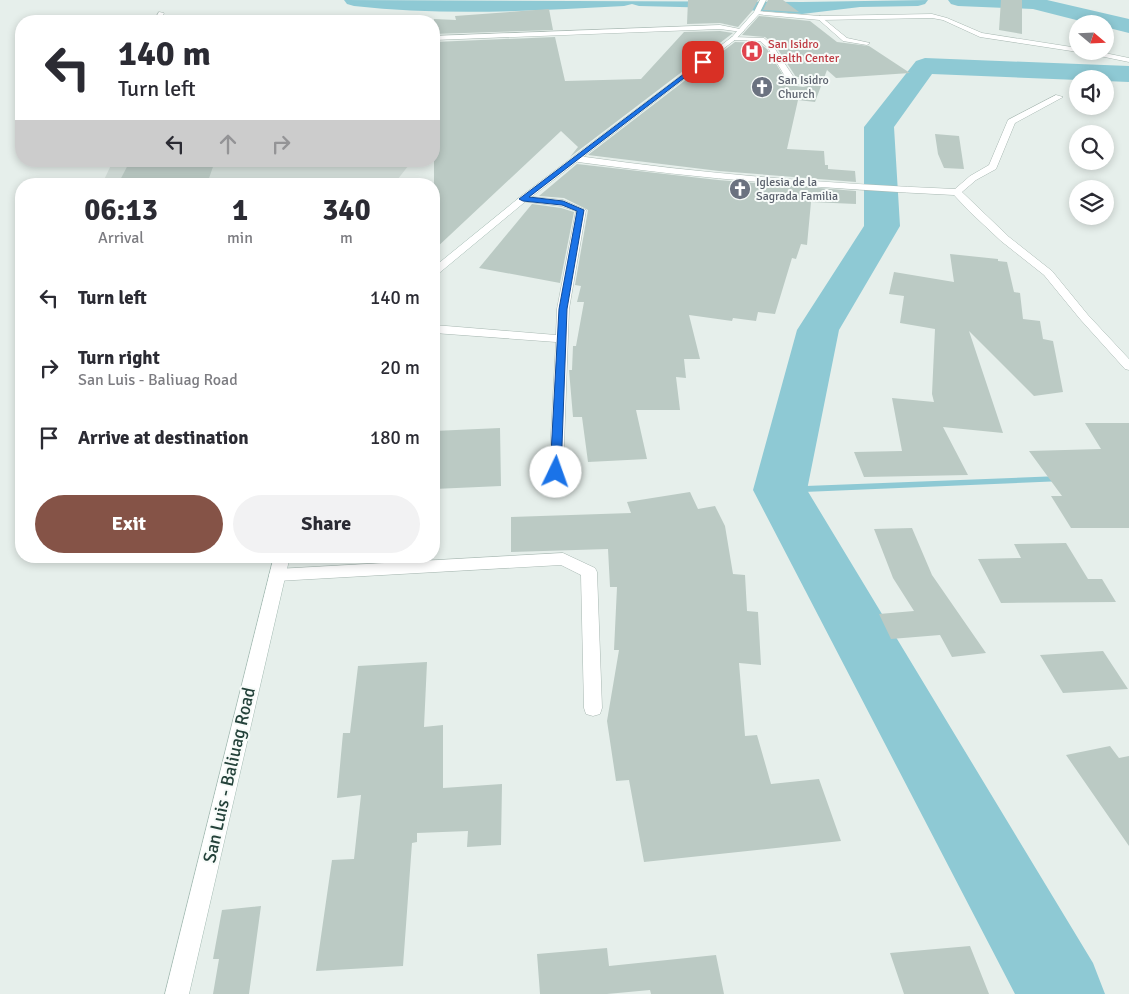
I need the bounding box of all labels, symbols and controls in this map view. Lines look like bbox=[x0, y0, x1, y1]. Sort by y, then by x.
north arrow bbox=[1069, 15, 1114, 60]
map controls bbox=[1069, 15, 1114, 225]
text: 140 m bbox=[118, 32, 211, 75]
icon: left bbox=[35, 35, 100, 100]
place label: San Isidro Health Center bbox=[768, 37, 840, 66]
hospital icon: San Isidro Health Center bbox=[740, 39, 764, 63]
pin bbox=[682, 41, 724, 83]
icon: arrive bbox=[689, 48, 717, 76]
button: sound bbox=[1069, 70, 1114, 115]
place label: San Isidro Church bbox=[778, 73, 829, 102]
text: Turn left bbox=[118, 75, 196, 102]
church icon: San Isidro Church bbox=[750, 75, 774, 99]
button: search bbox=[1069, 125, 1114, 170]
icon: left bbox=[161, 130, 189, 158]
icon: ahead bbox=[214, 130, 242, 158]
icon: right bbox=[267, 130, 295, 158]
place label: Iglesia de la Sagrada Familia bbox=[756, 175, 838, 204]
church icon: Iglesia de la Sagrada Familia bbox=[728, 177, 752, 201]
button: layers bbox=[1069, 180, 1114, 225]
text: 06:13 bbox=[84, 192, 158, 229]
text: 1 bbox=[232, 192, 248, 229]
text: 340 bbox=[322, 192, 371, 229]
text: Arrival bbox=[98, 228, 144, 248]
text: min bbox=[227, 228, 253, 248]
text: m bbox=[340, 228, 353, 248]
icon: left bbox=[35, 284, 63, 312]
text: Turn left bbox=[78, 286, 147, 310]
text: 140 m bbox=[370, 286, 420, 310]
text: Turn right bbox=[78, 346, 160, 370]
icon: right bbox=[35, 354, 63, 382]
text: 20 m bbox=[380, 356, 420, 380]
text: San Luis - Baliuag Road bbox=[78, 370, 238, 390]
icon: arrive bbox=[35, 424, 63, 452]
text: Arrive at destination bbox=[78, 426, 249, 450]
text: 180 m bbox=[370, 426, 420, 450]
position arrow bbox=[529, 445, 581, 497]
button: Exit bbox=[35, 495, 223, 553]
button: Share bbox=[233, 495, 420, 553]
street label: San Luis - Baliuag Road bbox=[198, 685, 260, 865]

